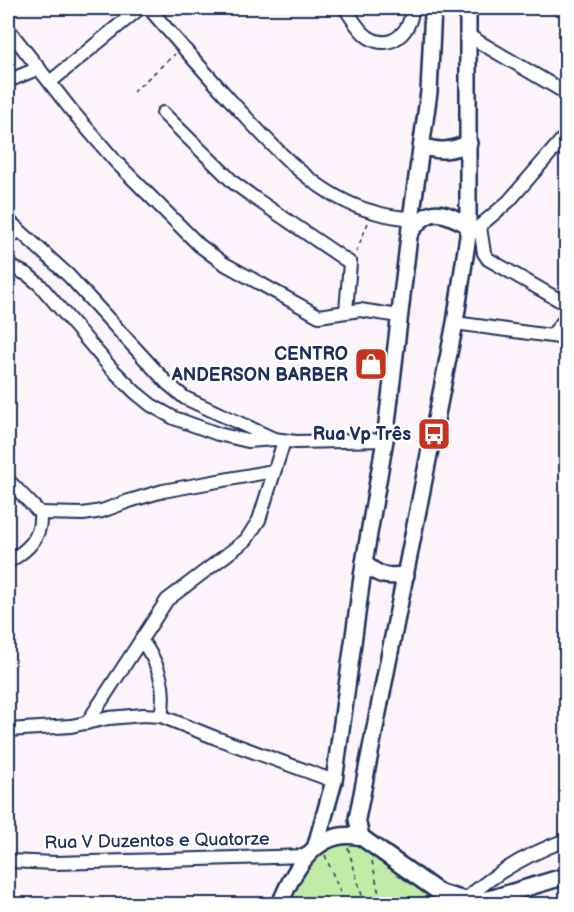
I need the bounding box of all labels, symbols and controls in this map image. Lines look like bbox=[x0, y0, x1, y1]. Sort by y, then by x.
place label: CENTRO ANDERSON BARBER bbox=[171, 344, 348, 386]
shop icon: CENTRO ANDERSON BARBER bbox=[353, 346, 389, 382]
bus stop icon: Rua Vp Três bbox=[416, 416, 452, 452]
place label: Rua Vp Três bbox=[313, 424, 411, 445]
street label: Rua V Duzentos e Quatorze bbox=[44, 829, 270, 853]

